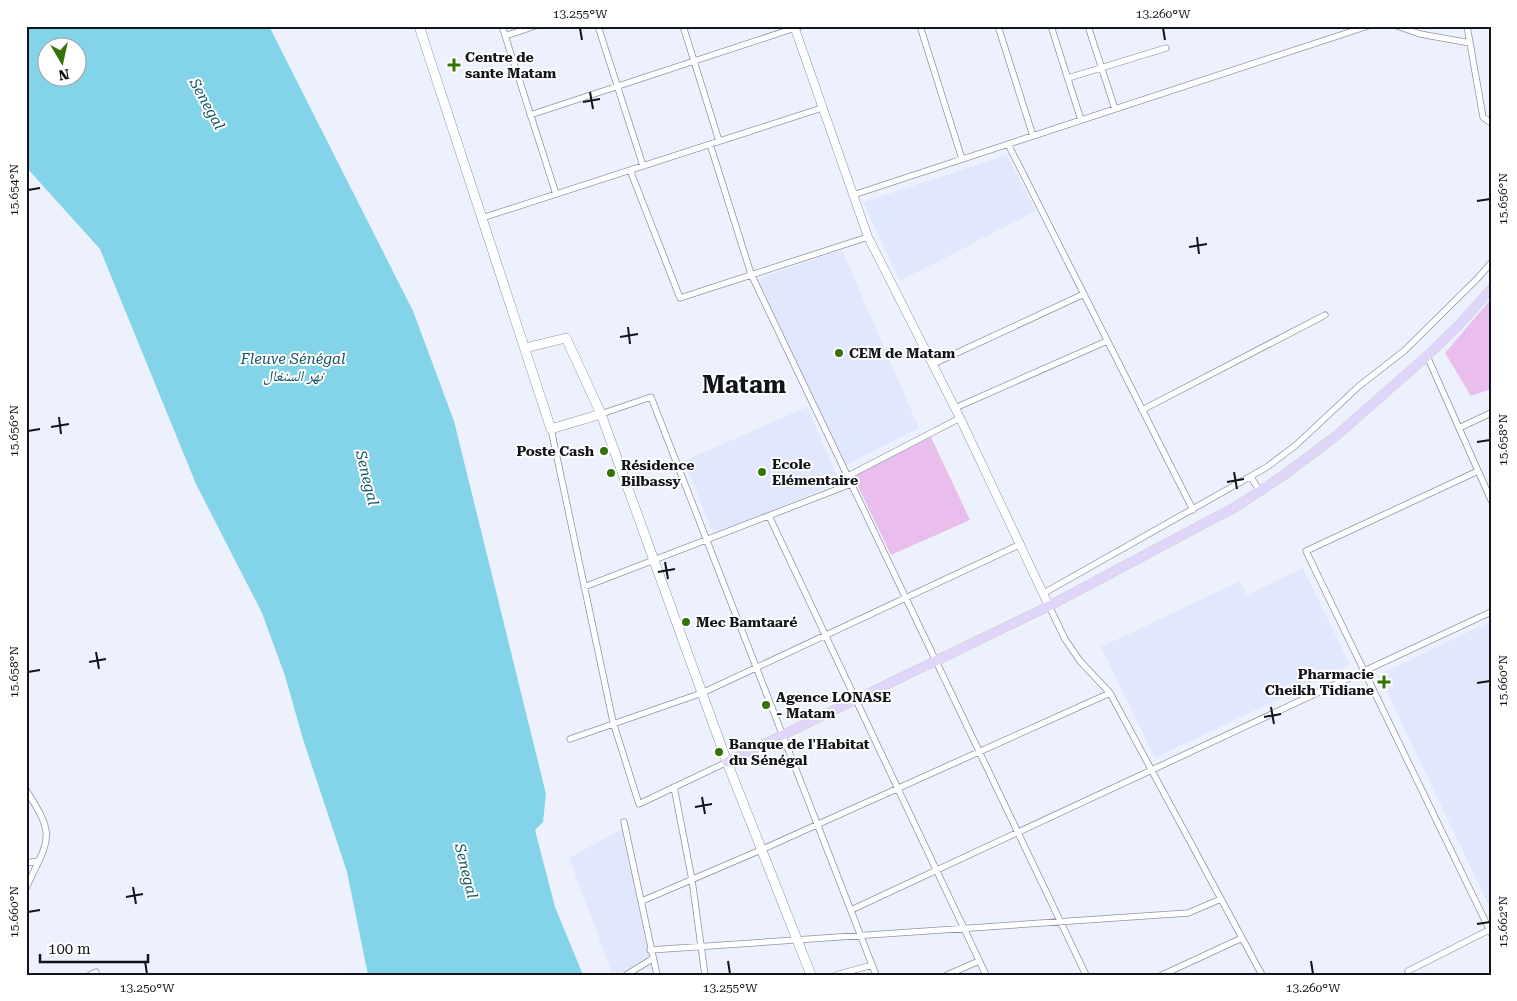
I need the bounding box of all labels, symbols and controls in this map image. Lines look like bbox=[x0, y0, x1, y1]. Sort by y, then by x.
text: 13.255°W bbox=[553, 7, 608, 21]
text: 13.260°W bbox=[1136, 7, 1191, 21]
north arrow bbox=[38, 38, 88, 88]
place label: Centre de sante Matam bbox=[465, 49, 557, 81]
marker: Centre de sante Matam bbox=[447, 58, 461, 72]
text: N bbox=[57, 66, 71, 84]
water label: Senegal bbox=[185, 74, 229, 133]
text: 15.654°N bbox=[7, 164, 21, 216]
text: 15.656°N bbox=[1496, 173, 1510, 225]
place label: CEM de Matam bbox=[849, 345, 956, 361]
marker: CEM de Matam bbox=[833, 347, 845, 359]
water label: Fleuve Sénégal نهر السنغال bbox=[239, 350, 346, 385]
district label: Matam bbox=[702, 371, 786, 399]
text: 15.656°N bbox=[7, 405, 21, 457]
text: 15.658°N bbox=[1496, 414, 1510, 466]
place label: Poste Cash bbox=[516, 443, 595, 459]
marker: Poste Cash bbox=[598, 445, 610, 457]
water label: Senegal bbox=[351, 448, 383, 508]
place label: Ecole Elémentaire bbox=[772, 456, 858, 488]
place label: Résidence Bilbassy bbox=[621, 457, 694, 489]
marker: Ecole Elémentaire bbox=[756, 466, 768, 478]
marker: Résidence Bilbassy bbox=[605, 467, 617, 479]
place label: Mec Bamtaaré bbox=[696, 614, 798, 630]
marker: Mec Bamtaaré bbox=[680, 616, 692, 628]
text: 15.658°N bbox=[7, 646, 21, 698]
text: 15.660°N bbox=[1496, 655, 1510, 707]
place label: Pharmacie Cheikh Tidiane bbox=[1265, 666, 1374, 698]
marker: Pharmacie Cheikh Tidiane bbox=[1378, 676, 1390, 688]
place label: Agence LONASE - Matam bbox=[776, 689, 891, 721]
marker: Agence LONASE - Matam bbox=[760, 699, 772, 711]
place label: Banque de l'Habitat du Sénégal bbox=[729, 736, 870, 768]
marker: Banque de l'Habitat du Sénégal bbox=[713, 746, 725, 758]
water label: Senegal bbox=[450, 841, 482, 901]
text: 15.660°N bbox=[7, 886, 21, 938]
text: 15.662°N bbox=[1496, 896, 1510, 948]
scale bar bbox=[40, 931, 148, 963]
text: 100 m bbox=[48, 940, 91, 958]
text: 13.250°W bbox=[120, 981, 175, 995]
text: 13.255°W bbox=[703, 981, 758, 995]
text: 13.260°W bbox=[1286, 981, 1341, 995]

